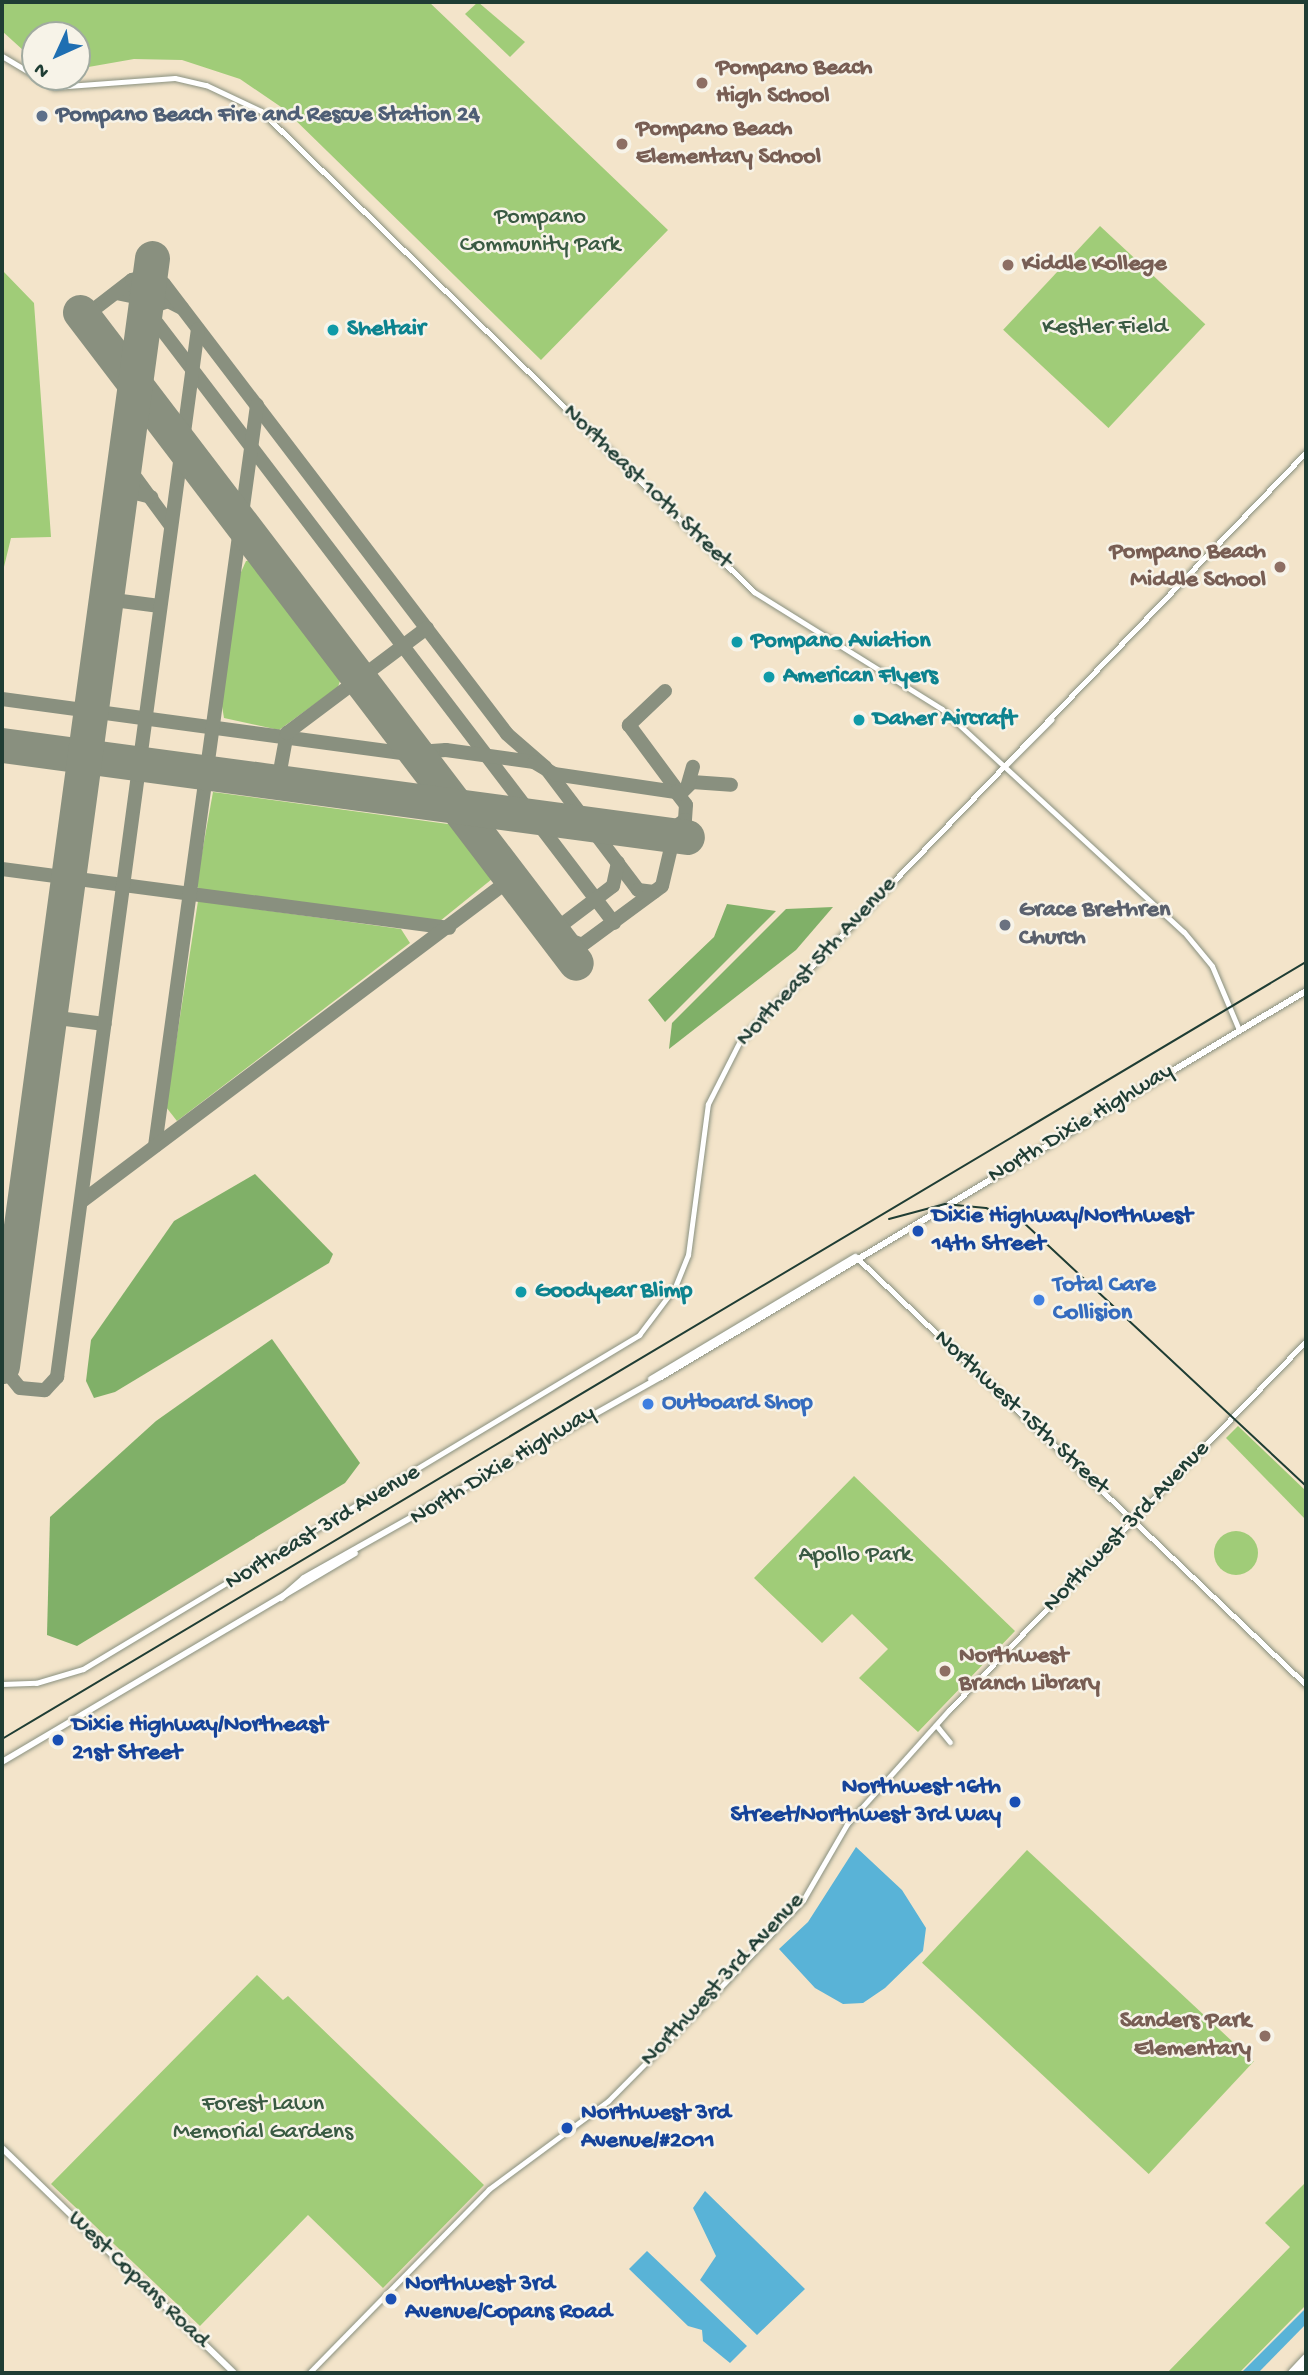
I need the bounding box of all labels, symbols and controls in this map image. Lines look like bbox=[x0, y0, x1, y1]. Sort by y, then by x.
north arrow bbox=[21, 21, 91, 91]
place label: Pompano Beach High School bbox=[716, 55, 872, 111]
text: N bbox=[30, 57, 55, 82]
marker: Pompano Beach High School bbox=[694, 75, 710, 91]
place label: Pompano Beach Fire and Rescue Station 24 bbox=[56, 102, 480, 130]
marker: Pompano Beach Fire and Rescue Station 24 bbox=[34, 108, 50, 124]
place label: Pompano Beach Elementary School bbox=[636, 116, 821, 172]
marker: Pompano Beach Elementary School bbox=[614, 136, 630, 152]
park label: Pompano Community Park bbox=[460, 204, 620, 260]
place label: Kiddle Kollege bbox=[1022, 251, 1167, 279]
marker: Kiddle Kollege bbox=[1000, 257, 1016, 273]
park label: Kestler Field bbox=[1042, 314, 1168, 342]
place label: Sheltair bbox=[347, 316, 426, 344]
marker: Sheltair bbox=[325, 322, 341, 338]
street label: Northeast 10th Street bbox=[556, 398, 738, 576]
place label: Pompano Beach Middle School bbox=[1110, 539, 1266, 595]
marker: Pompano Beach Middle School bbox=[1272, 559, 1288, 575]
place label: Pompano Aviation bbox=[751, 628, 931, 656]
marker: Pompano Aviation bbox=[729, 634, 745, 650]
place label: American Flyers bbox=[783, 663, 938, 691]
marker: American Flyers bbox=[761, 669, 777, 685]
place label: Daher Aircraft bbox=[873, 706, 1016, 734]
marker: Daher Aircraft bbox=[851, 712, 867, 728]
street label: Northeast 5th Avenue bbox=[731, 871, 903, 1053]
place label: Grace Brethren Church bbox=[1019, 897, 1170, 953]
marker: Grace Brethren Church bbox=[997, 917, 1013, 933]
street label: North Dixie Highway bbox=[983, 1057, 1179, 1191]
place label: Dixie Highway/Northwest 14th Street bbox=[932, 1203, 1193, 1259]
marker: Dixie Highway/Northwest 14th Street bbox=[910, 1223, 926, 1239]
place label: Total Care Collision bbox=[1053, 1272, 1156, 1328]
place label: Goodyear Blimp bbox=[535, 1278, 692, 1306]
marker: Goodyear Blimp bbox=[513, 1284, 529, 1300]
marker: Total Care Collision bbox=[1031, 1292, 1047, 1308]
street label: Northwest 15th Street bbox=[927, 1324, 1115, 1502]
place label: Outboard Shop bbox=[662, 1390, 812, 1418]
marker: Outboard Shop bbox=[640, 1396, 656, 1412]
street label: North Dixie Highway bbox=[405, 1399, 601, 1533]
street label: Northwest 3rd Avenue bbox=[1038, 1435, 1216, 1619]
street label: Northeast 3rd Avenue bbox=[220, 1458, 426, 1598]
park label: Apollo Park bbox=[799, 1542, 911, 1570]
place label: Northwest Branch Library bbox=[959, 1643, 1100, 1699]
marker: Northwest Branch Library bbox=[937, 1663, 953, 1679]
place label: Dixie Highway/Northeast 21st Street bbox=[72, 1712, 327, 1768]
marker: Dixie Highway/Northeast 21st Street bbox=[50, 1732, 66, 1748]
place label: Northwest 16th Street/Northwest 3rd Way bbox=[730, 1774, 1001, 1830]
marker: Northwest 16th Street/Northwest 3rd Way bbox=[1007, 1794, 1023, 1810]
street label: Northwest 3rd Avenue bbox=[635, 1887, 811, 2073]
place label: Sanders Park Elementary bbox=[1120, 2008, 1251, 2064]
marker: Sanders Park Elementary bbox=[1257, 2028, 1273, 2044]
park label: Forest Lawn Memorial Gardens bbox=[173, 2091, 353, 2147]
place label: Northwest 3rd Avenue/#2011 bbox=[581, 2100, 731, 2156]
marker: Northwest 3rd Avenue/#2011 bbox=[559, 2120, 575, 2136]
street label: West Copans Road bbox=[61, 2205, 215, 2355]
place label: Northwest 3rd Avenue/Copans Road bbox=[405, 2271, 612, 2327]
marker: Northwest 3rd Avenue/Copans Road bbox=[383, 2291, 399, 2307]

